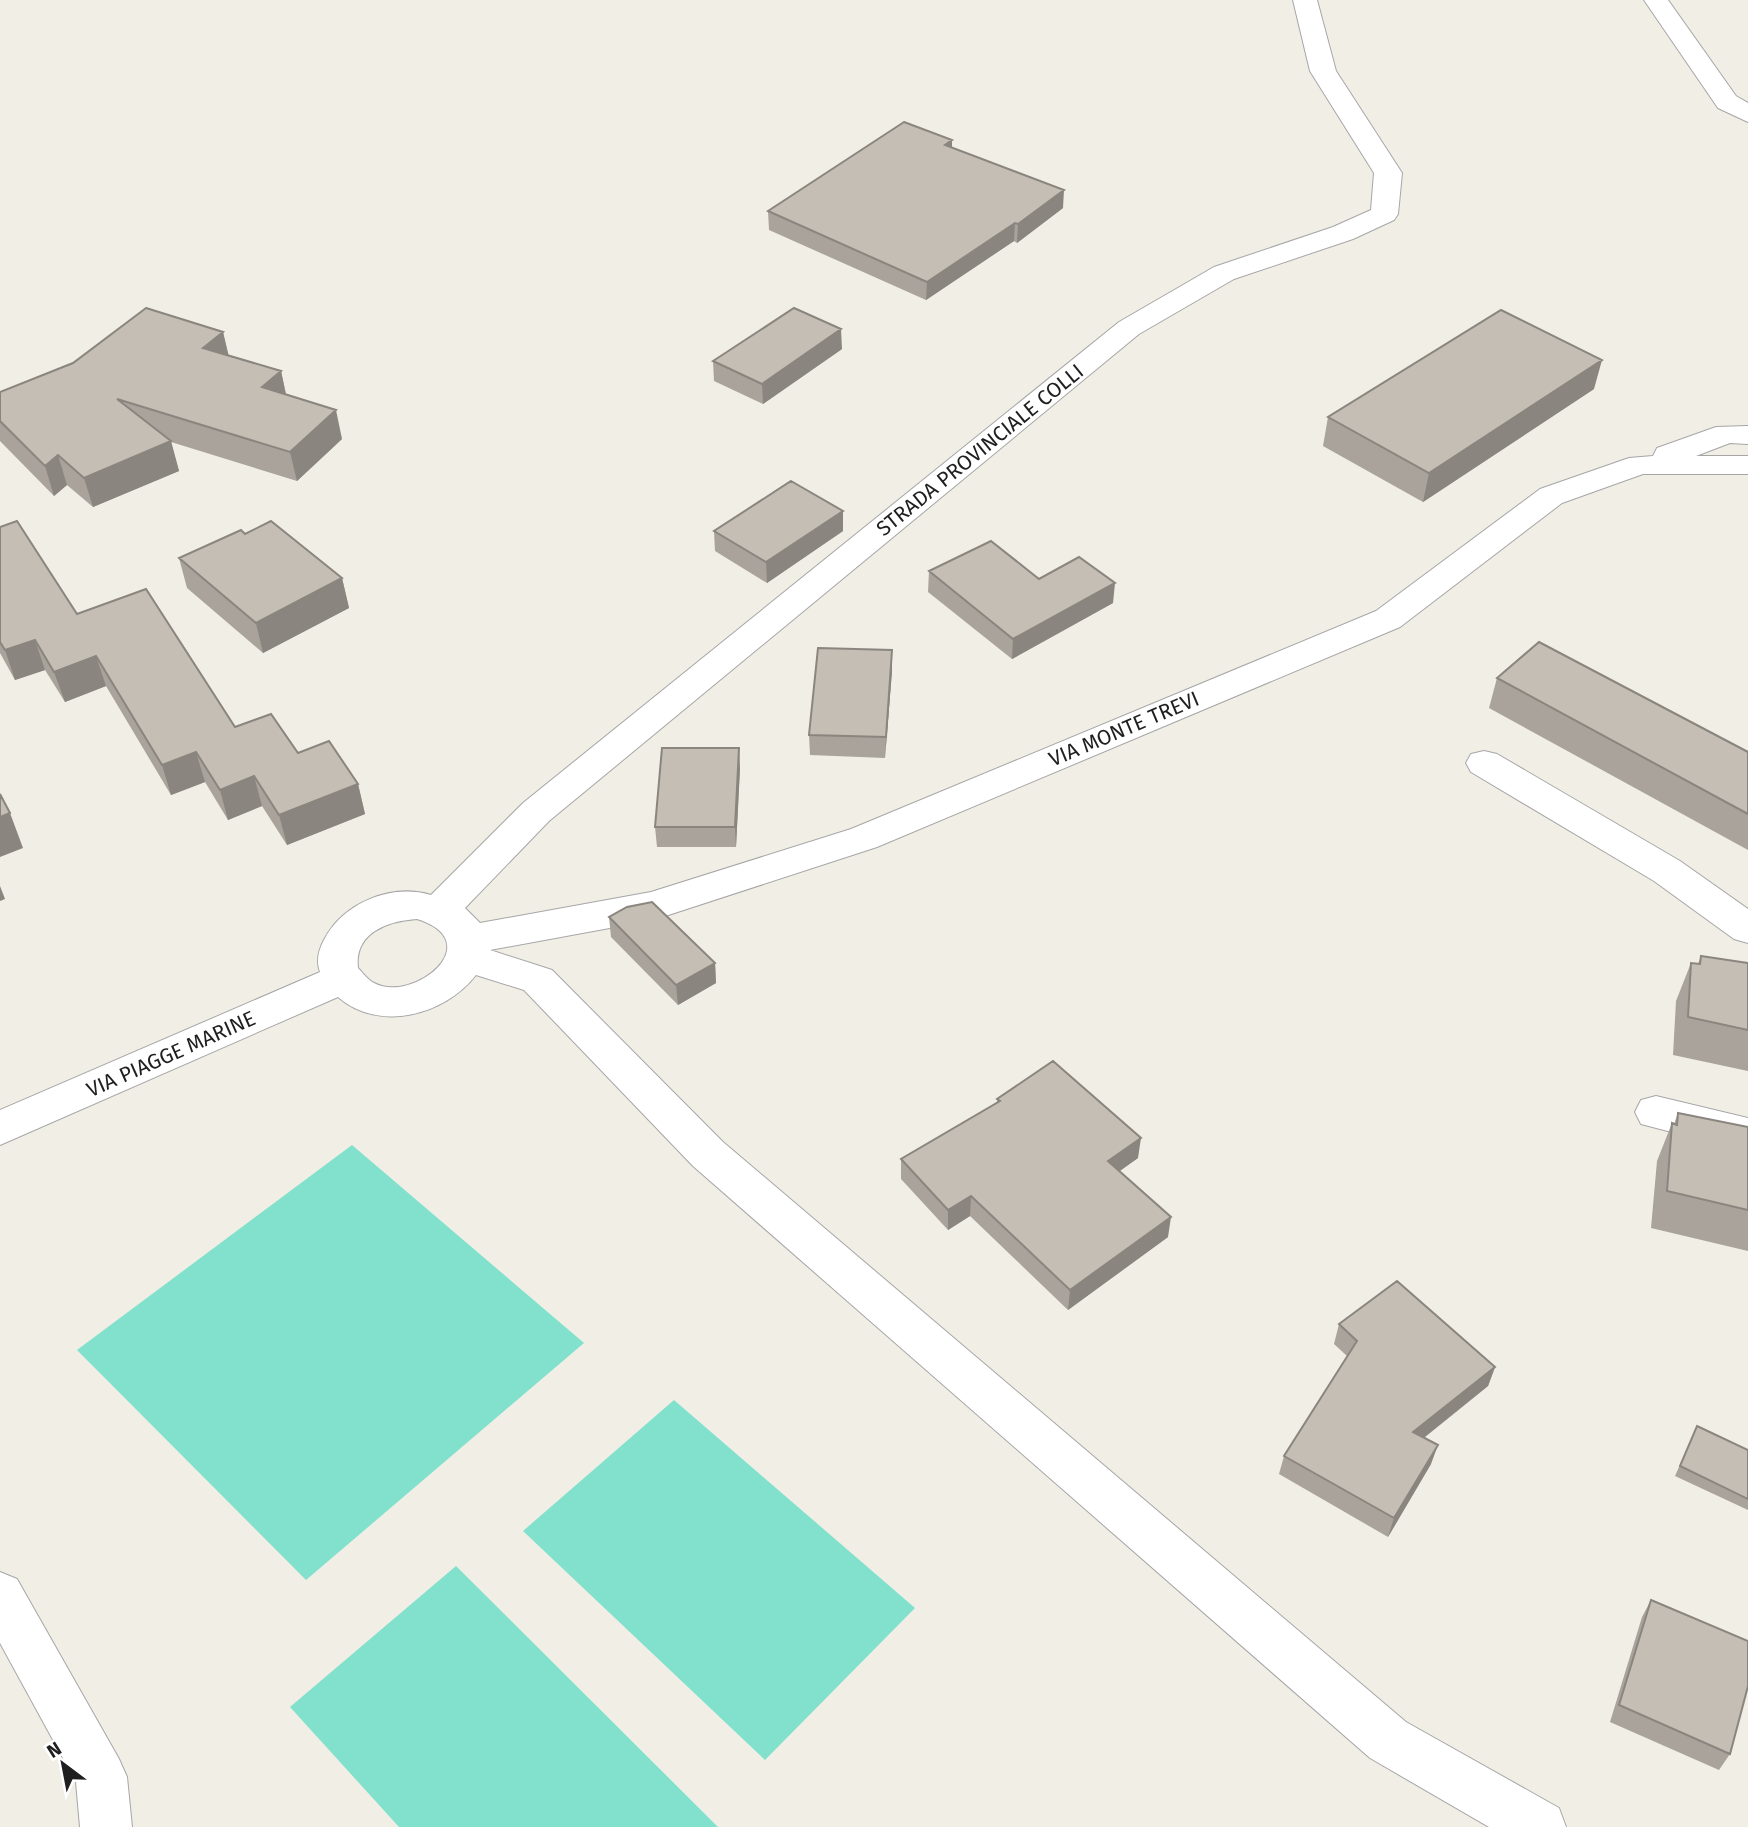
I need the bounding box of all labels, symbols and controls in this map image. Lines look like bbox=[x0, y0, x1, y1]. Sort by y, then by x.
street label: STRADA PROVINCIALE COLLI bbox=[871, 358, 1089, 542]
street label: VIA MONTE TREVI bbox=[1045, 686, 1203, 772]
street label: VIA PIAGGE MARINE bbox=[83, 1005, 259, 1103]
north arrow bbox=[28, 1729, 98, 1799]
text: N bbox=[43, 1737, 66, 1763]

